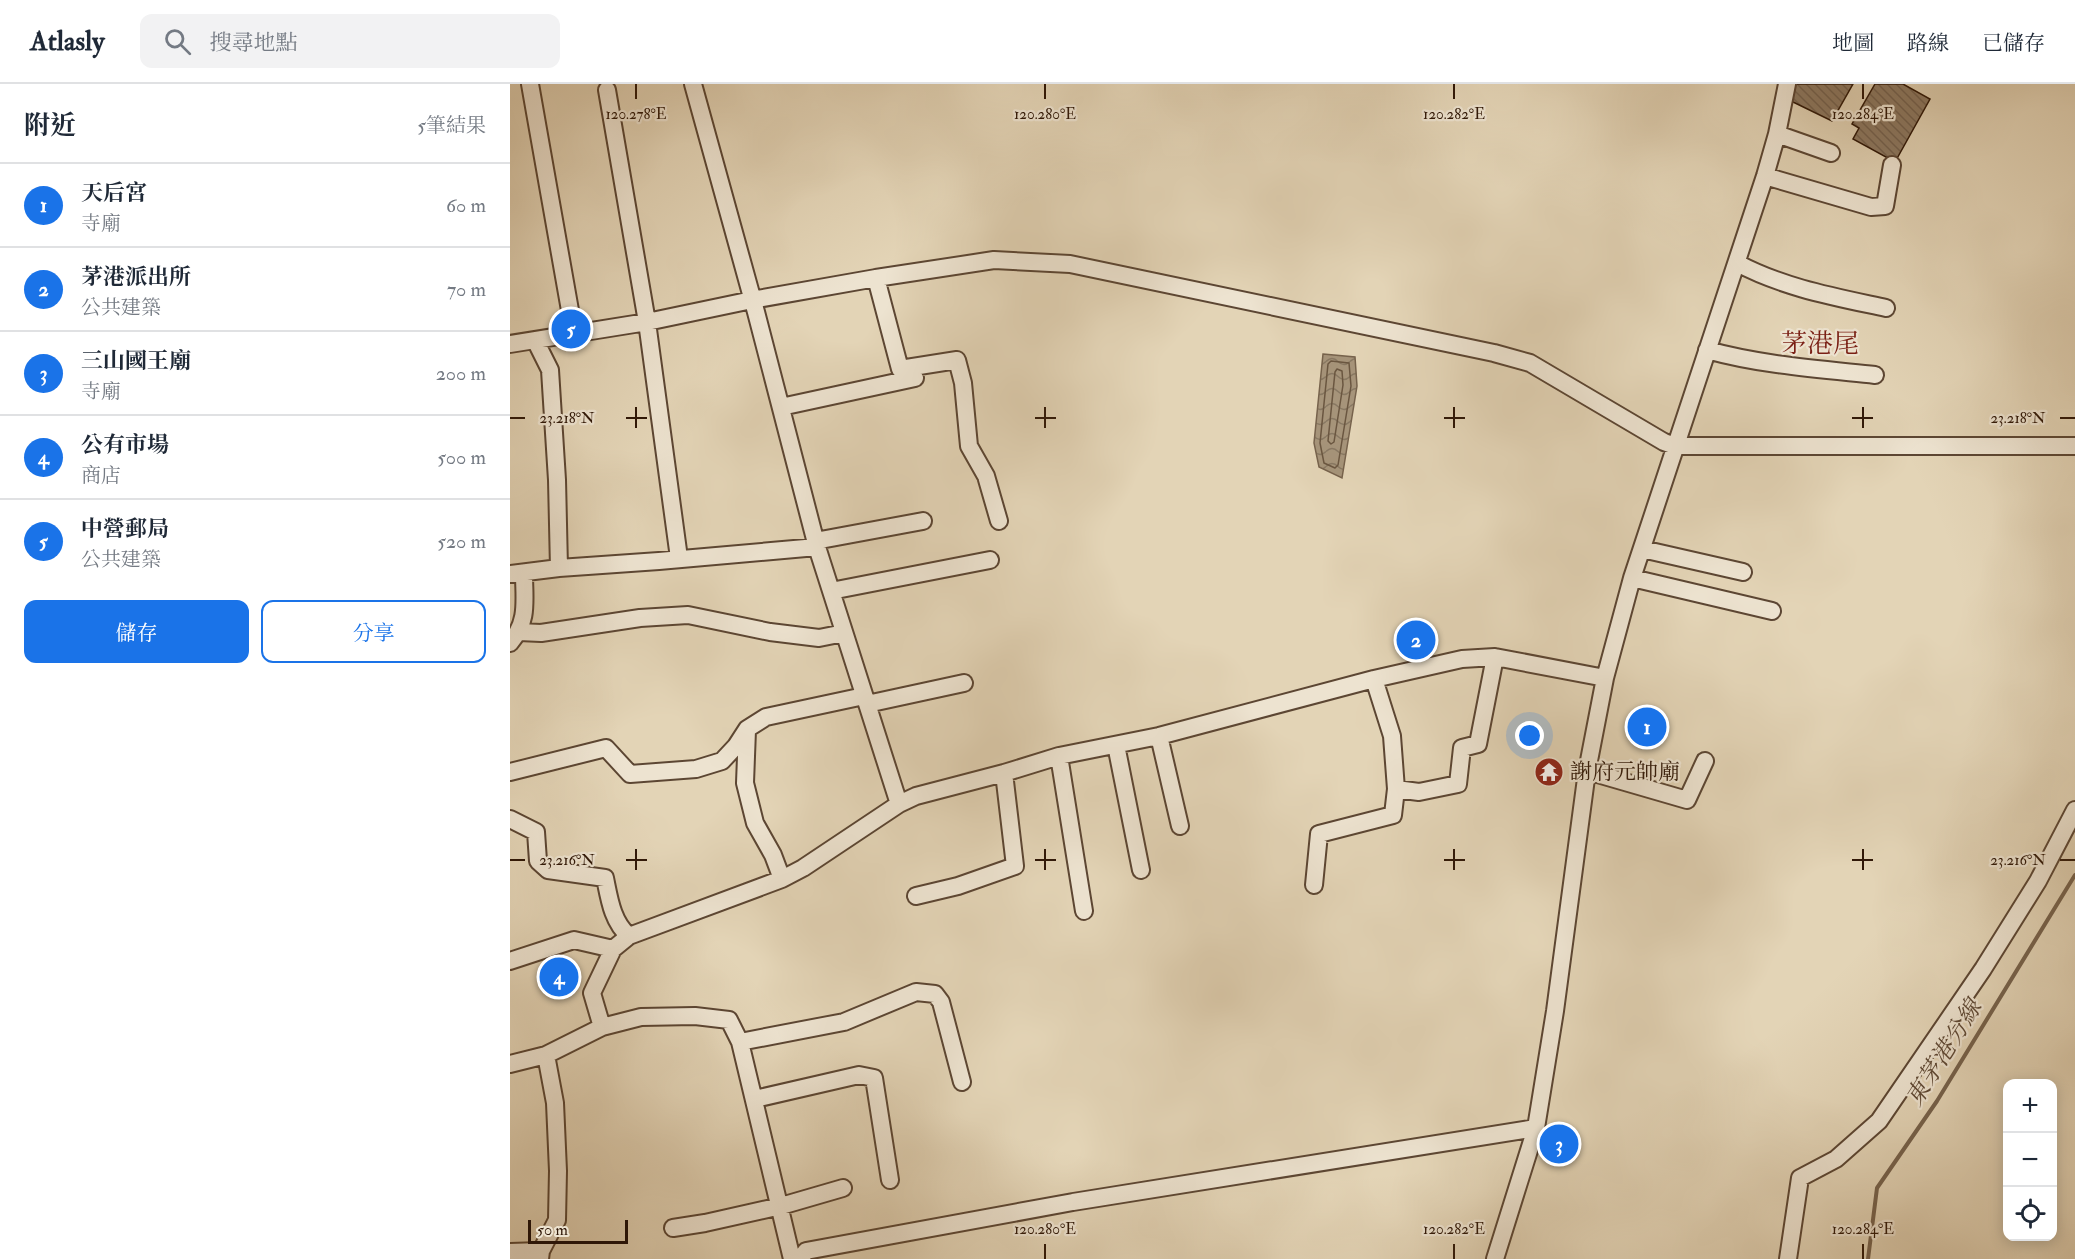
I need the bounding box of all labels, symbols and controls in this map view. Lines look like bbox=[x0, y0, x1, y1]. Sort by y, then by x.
search box bbox=[140, 14, 560, 68]
text: Atlasly bbox=[30, 24, 104, 59]
icon: search bbox=[161, 25, 194, 58]
text: 搜尋地點 bbox=[209, 29, 297, 57]
text: 地圖 bbox=[1832, 30, 1874, 57]
text: 路線 bbox=[1907, 30, 1949, 57]
text: 已儲存 bbox=[1982, 30, 2045, 57]
text: 120.278°E bbox=[605, 105, 667, 124]
text: 120.280°E bbox=[1014, 105, 1076, 124]
text: 120.282°E bbox=[1423, 105, 1485, 124]
text: 120.284°E bbox=[1832, 105, 1894, 124]
text: 附近 bbox=[24, 110, 76, 142]
text: 5筆結果 bbox=[417, 113, 486, 138]
text: 天后宮 bbox=[81, 179, 147, 207]
text: 1 bbox=[40, 193, 47, 218]
text: 60 m bbox=[446, 193, 486, 218]
text: 寺廟 bbox=[81, 211, 121, 236]
text: 茅港派出所 bbox=[81, 263, 191, 291]
text: 2 bbox=[38, 277, 49, 302]
text: 70 m bbox=[447, 277, 486, 302]
text: 公共建築 bbox=[81, 295, 161, 320]
pin: 5 bbox=[552, 306, 590, 352]
district label: 茅港尾 bbox=[1781, 328, 1859, 360]
text: 三山國王廟 bbox=[81, 347, 191, 375]
text: 3 bbox=[40, 361, 47, 386]
text: 200 m bbox=[436, 361, 486, 386]
text: 寺廟 bbox=[81, 379, 121, 404]
text: 23.218°N bbox=[540, 409, 595, 428]
text: 23.218°N bbox=[1991, 409, 2046, 428]
text: 公有市場 bbox=[81, 431, 169, 459]
text: 4 bbox=[38, 445, 49, 470]
text: 500 m bbox=[437, 445, 486, 470]
text: 商店 bbox=[81, 463, 121, 488]
text: 中營郵局 bbox=[81, 515, 169, 543]
text: 5 bbox=[39, 529, 48, 554]
text: 520 m bbox=[437, 529, 486, 554]
text: 公共建築 bbox=[81, 547, 161, 572]
button: 儲存 bbox=[24, 600, 249, 663]
button: 分享 bbox=[261, 600, 486, 663]
pin: 2 bbox=[1396, 618, 1436, 662]
pin: 1 bbox=[1628, 704, 1666, 750]
your location bbox=[1515, 721, 1544, 750]
temple icon: 謝府元帥廟 bbox=[1533, 756, 1565, 788]
place label: 謝府元帥廟 bbox=[1570, 758, 1680, 786]
text: 23.216°N bbox=[539, 851, 595, 870]
text: 23.216°N bbox=[1990, 851, 2046, 870]
pin: 4 bbox=[539, 954, 578, 1000]
water label: 東茅港分線 bbox=[1899, 991, 1991, 1112]
map controls bbox=[2003, 1079, 2057, 1241]
button: + bbox=[2003, 1079, 2057, 1133]
pin: 3 bbox=[1540, 1122, 1578, 1166]
button: − bbox=[2003, 1133, 2057, 1187]
button: locate bbox=[2003, 1187, 2057, 1241]
scale bar bbox=[528, 1217, 628, 1244]
text: 50 m bbox=[537, 1220, 568, 1240]
text: 120.280°E bbox=[1014, 1220, 1076, 1239]
text: 120.282°E bbox=[1423, 1220, 1485, 1239]
text: 120.284°E bbox=[1832, 1220, 1894, 1239]

